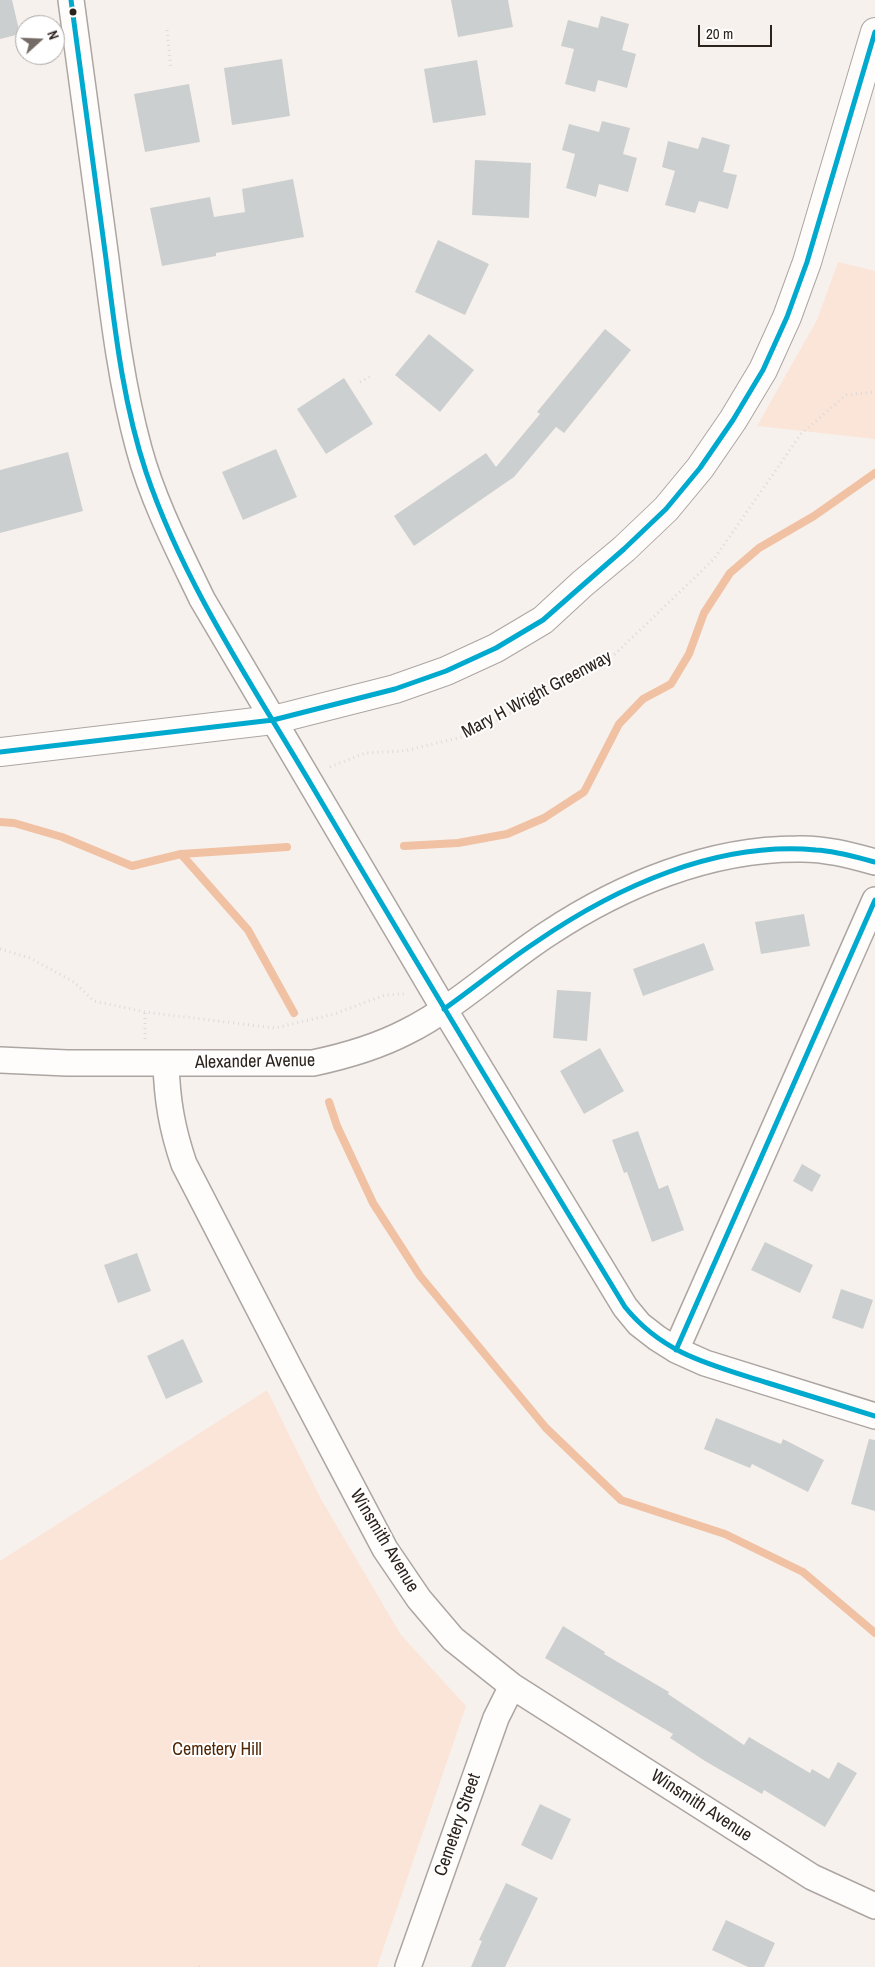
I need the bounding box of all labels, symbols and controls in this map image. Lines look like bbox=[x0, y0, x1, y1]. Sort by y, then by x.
unlabelled marker bbox=[68, 7, 78, 17]
north arrow bbox=[15, 15, 65, 65]
scale bar bbox=[700, 15, 774, 47]
text: 20 m bbox=[706, 23, 733, 44]
text: N bbox=[43, 28, 63, 42]
street label: Mary H Wright Greenway bbox=[459, 646, 615, 744]
street label: Alexander Avenue bbox=[195, 1050, 315, 1074]
street label: Winsmith Avenue bbox=[345, 1486, 423, 1596]
park label: Cemetery Hill bbox=[172, 1739, 262, 1761]
street label: Winsmith Avenue bbox=[646, 1765, 756, 1847]
street label: Cemetery Street bbox=[430, 1771, 486, 1879]

